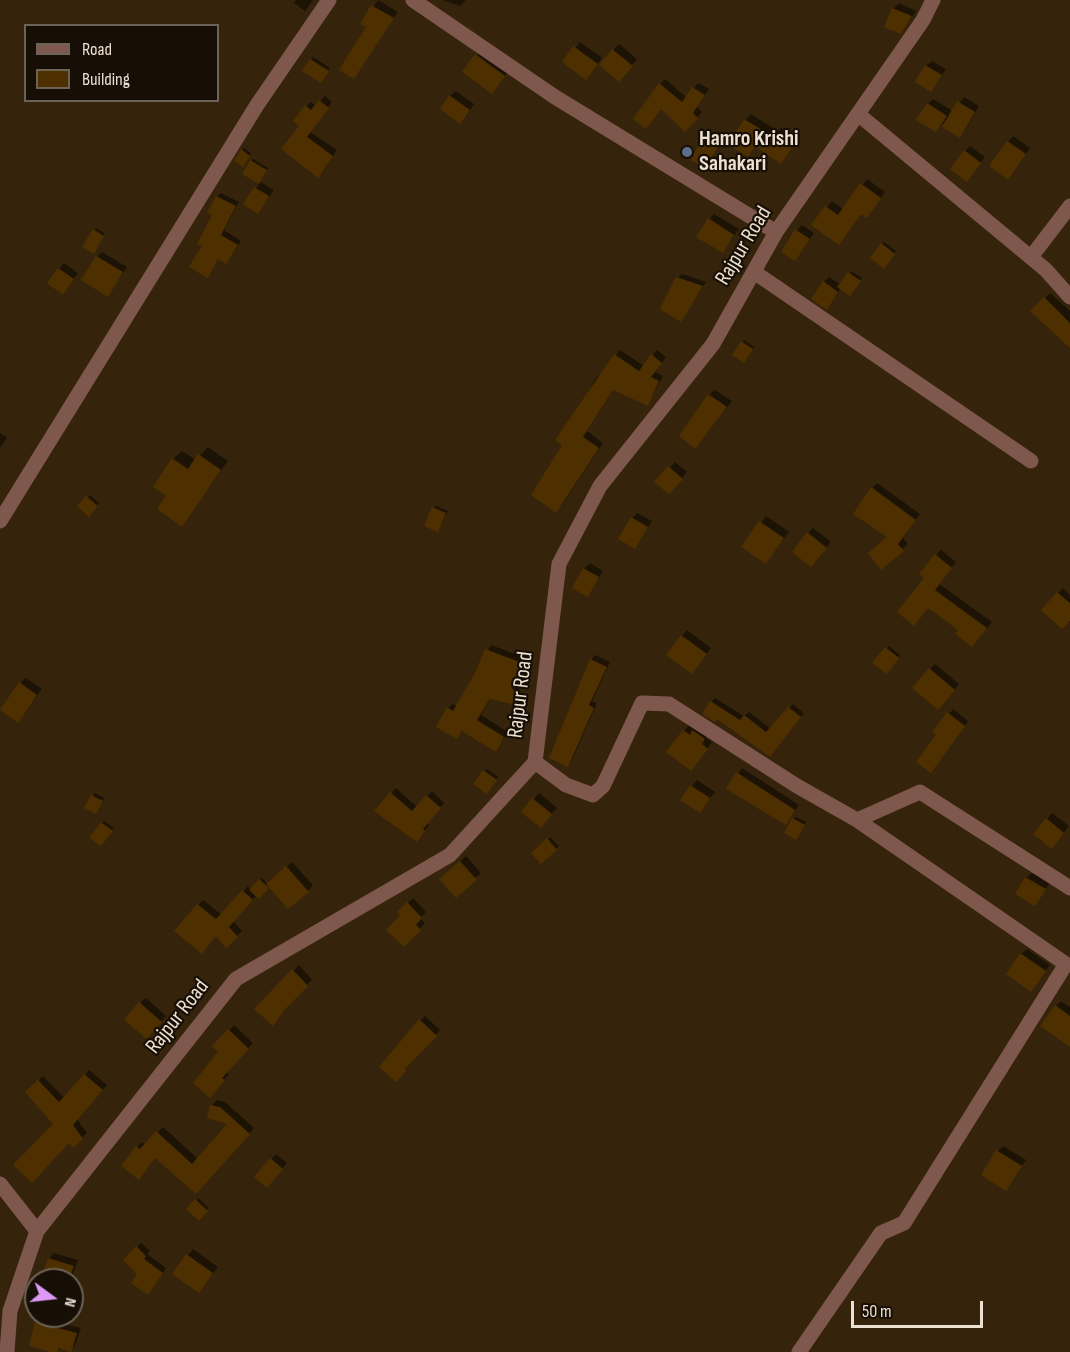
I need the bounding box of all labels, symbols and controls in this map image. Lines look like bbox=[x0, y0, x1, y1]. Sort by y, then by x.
legend bbox=[24, 24, 219, 102]
text: Road bbox=[82, 39, 112, 60]
text: Building bbox=[82, 69, 130, 90]
place label: Hamro Krishi Sahakari bbox=[699, 126, 799, 178]
marker: Hamro Krishi Sahakari bbox=[680, 145, 694, 159]
street label: Rajpur Road bbox=[710, 202, 778, 290]
street label: Rajpur Road bbox=[503, 650, 539, 740]
street label: Rajpur Road bbox=[141, 975, 215, 1059]
north arrow bbox=[24, 1268, 84, 1328]
scale bar bbox=[854, 1289, 986, 1327]
text: N bbox=[60, 1296, 80, 1309]
text: 50 m bbox=[862, 1301, 892, 1322]

